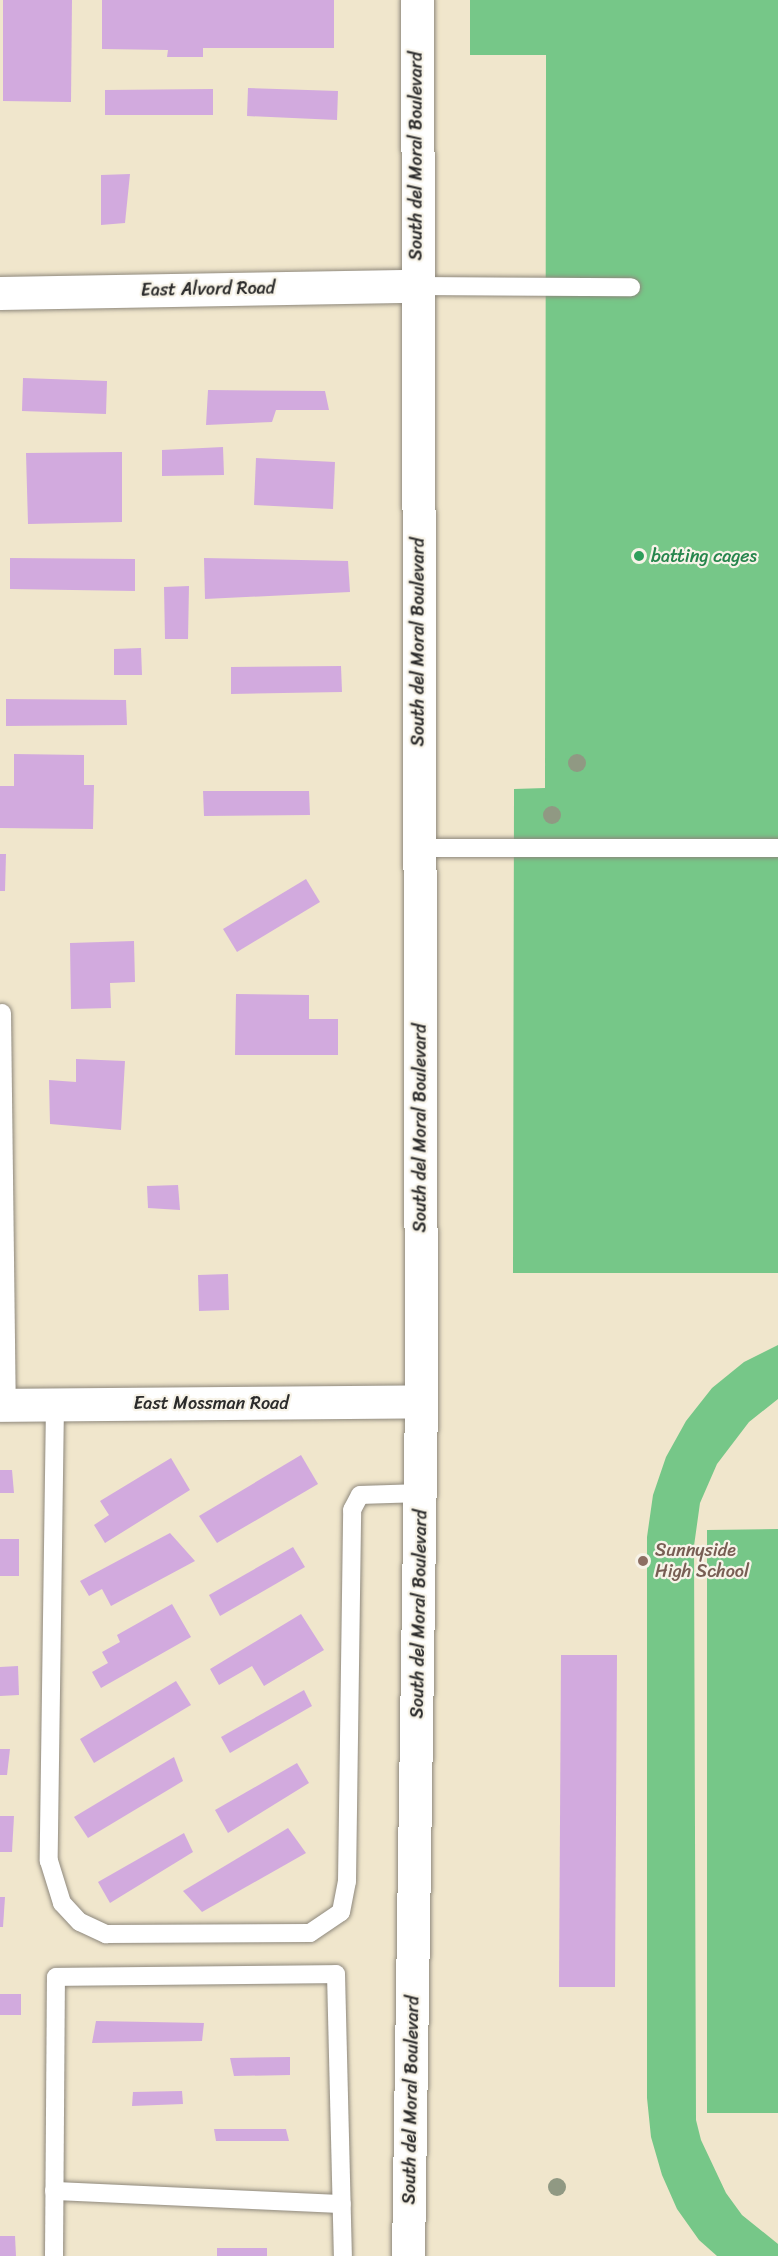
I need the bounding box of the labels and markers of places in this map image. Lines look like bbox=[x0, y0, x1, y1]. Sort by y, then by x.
place label: batting cages bbox=[651, 545, 757, 567]
marker: batting cages bbox=[632, 549, 646, 563]
place label: Sunnyside High School bbox=[655, 1540, 749, 1582]
marker: Sunnyside High School bbox=[636, 1554, 650, 1568]

